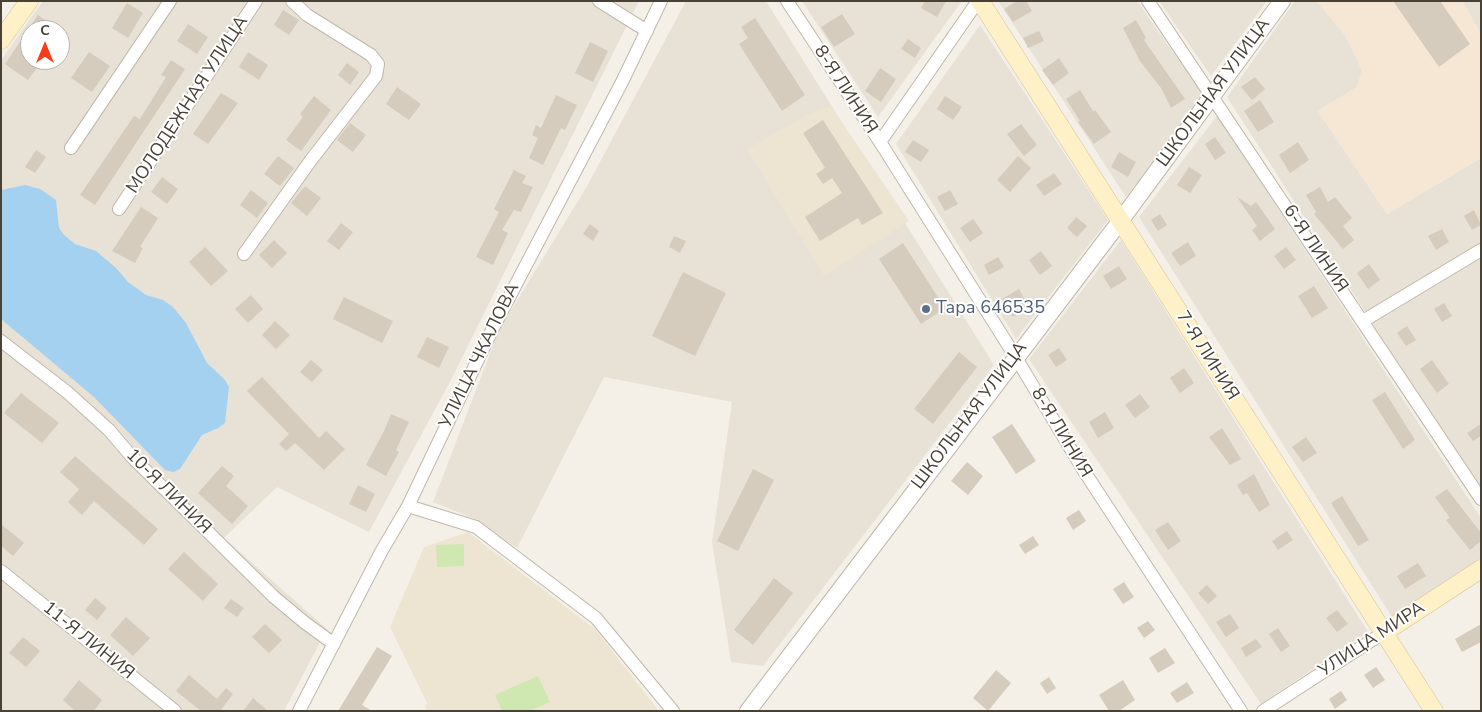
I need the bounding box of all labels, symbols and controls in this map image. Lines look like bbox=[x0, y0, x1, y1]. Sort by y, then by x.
street label: МОЛОДЕЖНАЯ УЛИЦА bbox=[123, 12, 253, 198]
street label: ШКОЛЬНАЯ УЛИЦА bbox=[1153, 14, 1275, 172]
north arrow bbox=[20, 20, 70, 70]
text: С bbox=[40, 21, 50, 40]
street label: 8-Я ЛИНИЯ bbox=[808, 42, 882, 138]
street label: 6-Я ЛИНИЯ bbox=[1278, 201, 1352, 297]
street label: УЛИЦА ЧКАЛОВА bbox=[435, 280, 525, 432]
place label: Тара 646535 bbox=[936, 298, 1045, 320]
marker: Тара 646535 bbox=[920, 303, 932, 315]
street label: 7-Я ЛИНИЯ bbox=[1171, 308, 1243, 404]
street label: ШКОЛЬНАЯ УЛИЦА bbox=[908, 338, 1032, 494]
street label: 8-Я ЛИНИЯ bbox=[1026, 384, 1096, 482]
street label: 10-Я ЛИНИЯ bbox=[121, 445, 215, 539]
street label: 11-Я ЛИНИЯ bbox=[38, 597, 138, 685]
street label: УЛИЦА МИРА bbox=[1315, 598, 1429, 682]

